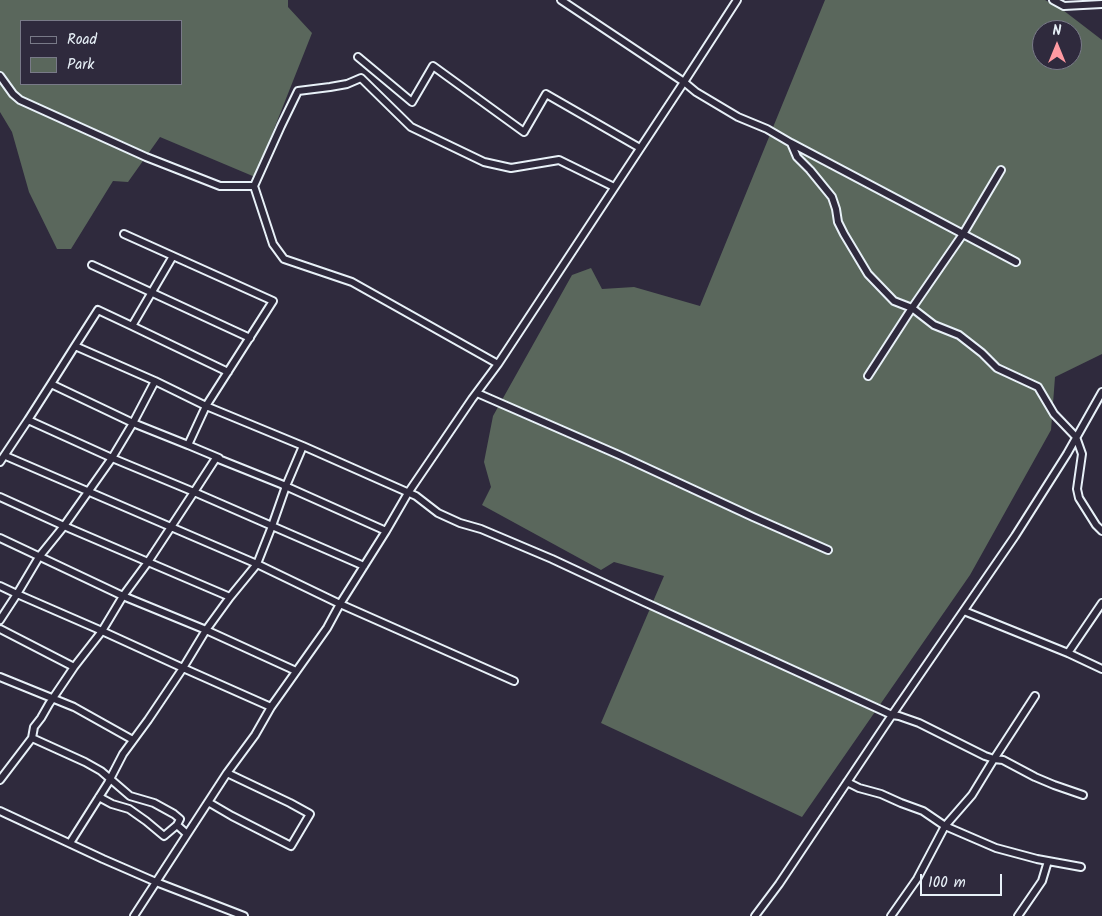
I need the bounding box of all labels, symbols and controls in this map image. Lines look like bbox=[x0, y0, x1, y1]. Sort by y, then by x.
legend bbox=[20, 20, 182, 85]
north arrow bbox=[1032, 20, 1082, 70]
text: N bbox=[1053, 20, 1061, 42]
text: Road bbox=[67, 28, 97, 52]
text: Park bbox=[67, 53, 94, 77]
scale bar bbox=[922, 864, 1004, 896]
text: 100 m bbox=[928, 871, 966, 895]

